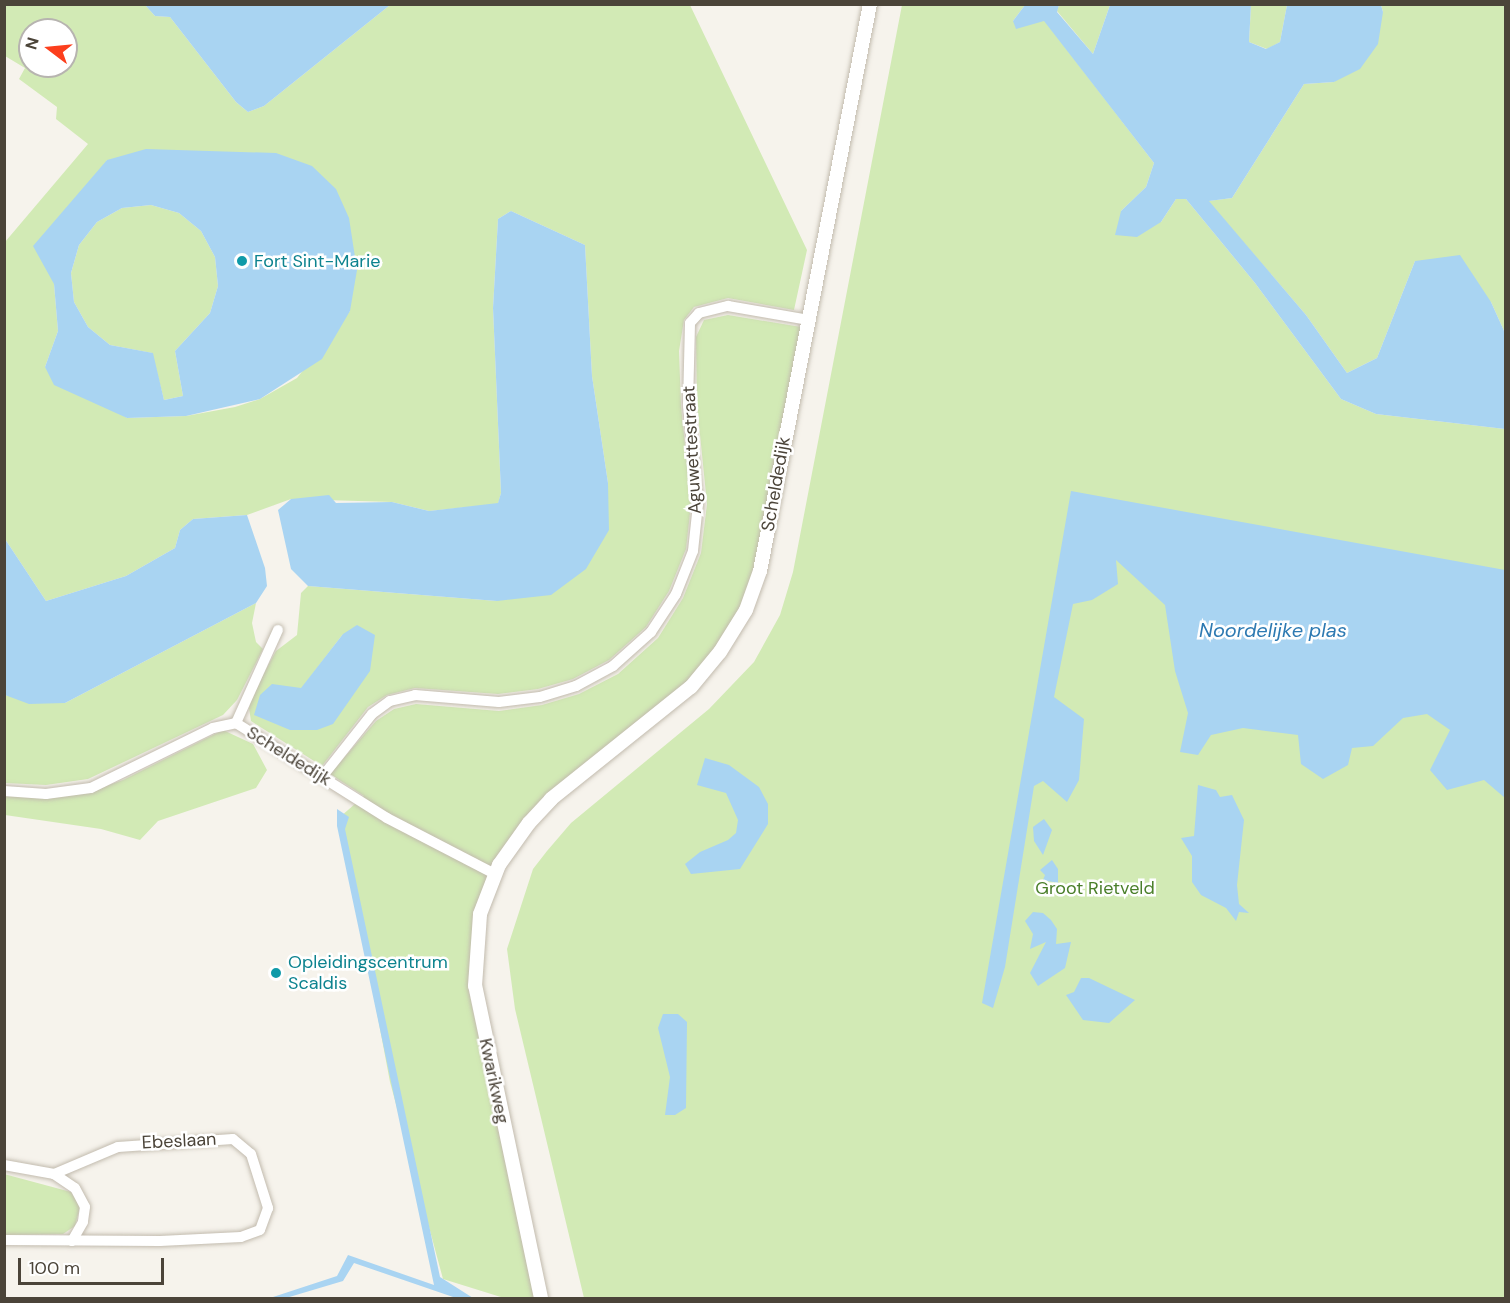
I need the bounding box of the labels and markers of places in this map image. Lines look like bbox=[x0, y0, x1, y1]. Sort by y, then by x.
place label: Fort Sint-Marie bbox=[254, 250, 380, 272]
marker: Fort Sint-Marie bbox=[235, 254, 249, 268]
place label: Opleidingscentrum Scaldis bbox=[288, 952, 448, 994]
marker: Opleidingscentrum Scaldis bbox=[269, 966, 283, 980]

